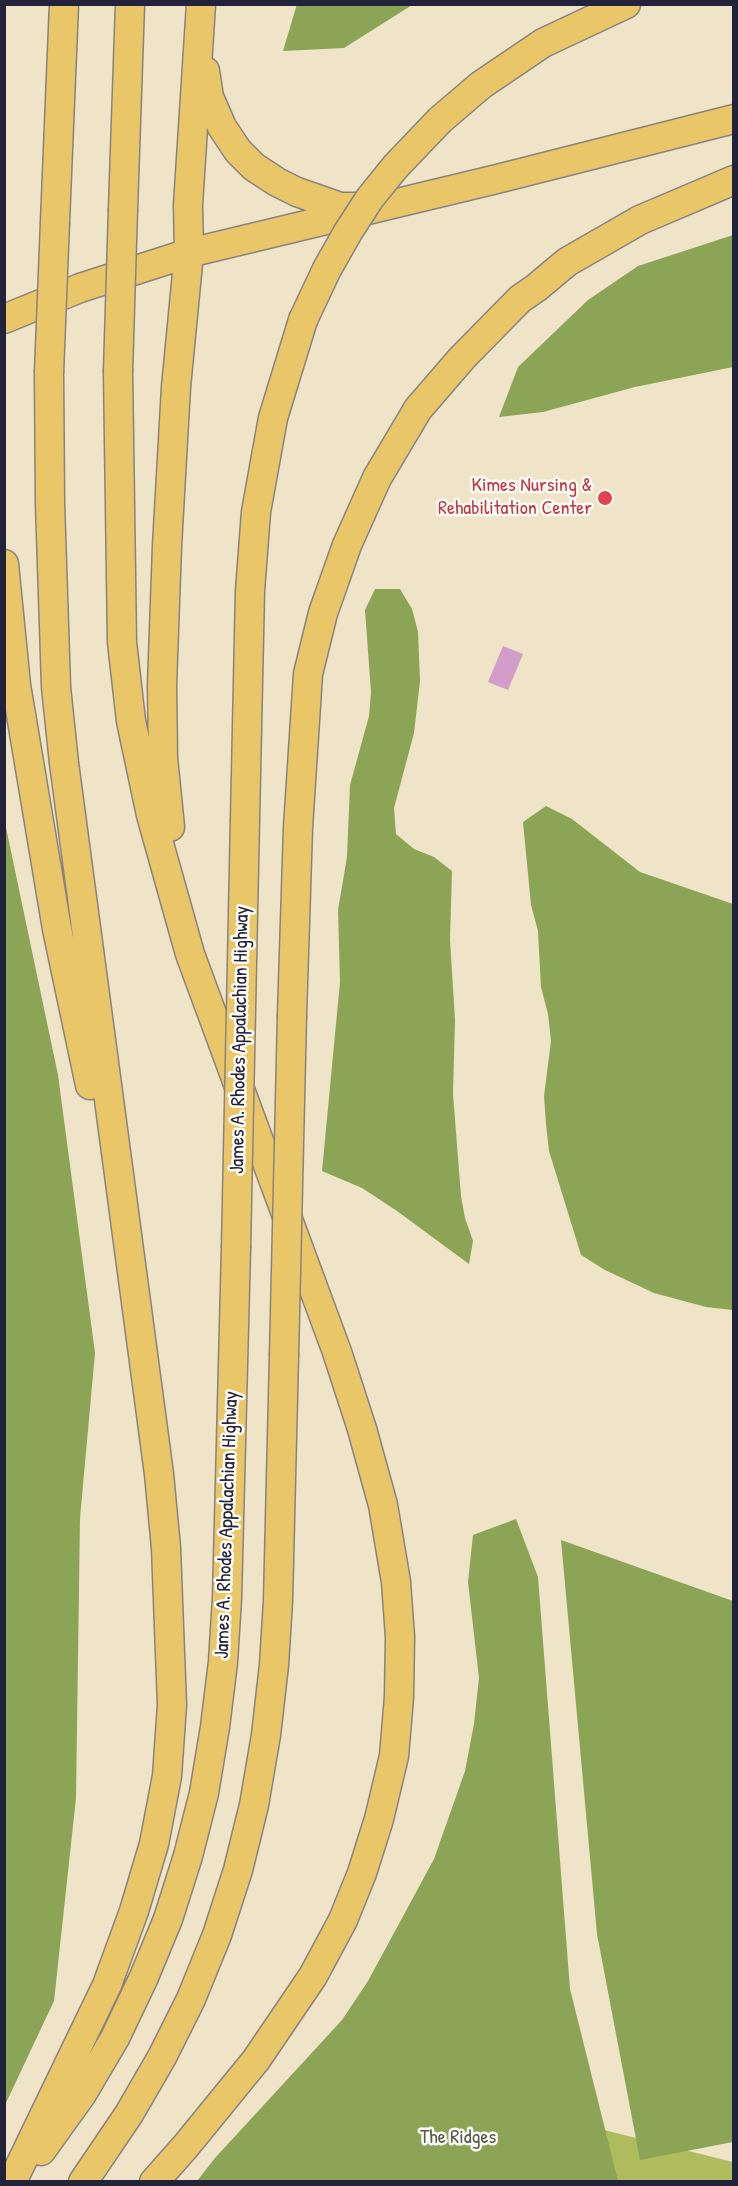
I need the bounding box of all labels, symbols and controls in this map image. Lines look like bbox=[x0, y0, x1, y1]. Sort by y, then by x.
place label: Kimes Nursing & Rehabilitation Center bbox=[438, 474, 592, 521]
marker: Kimes Nursing & Rehabilitation Center bbox=[596, 489, 614, 507]
street label: James A. Rhodes Appalachian Highway bbox=[226, 906, 254, 1174]
street label: James A. Rhodes Appalachian Highway bbox=[210, 1391, 244, 1659]
park label: The Ridges bbox=[420, 2126, 496, 2150]

